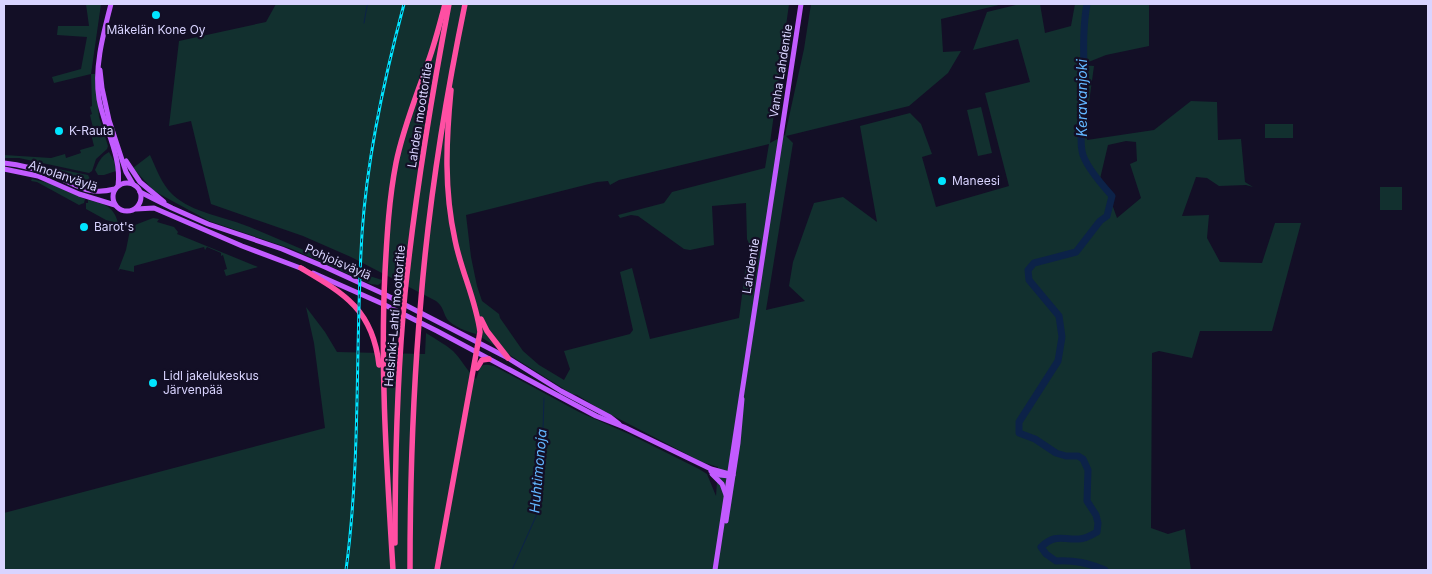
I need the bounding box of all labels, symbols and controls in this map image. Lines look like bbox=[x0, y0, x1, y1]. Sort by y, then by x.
marker: Mäkelän Kone Oy bbox=[150, 9, 162, 21]
place label: Mäkelän Kone Oy bbox=[106, 22, 206, 37]
street label: Vanha Lahdentie bbox=[766, 23, 795, 119]
water label: Keravanjoki bbox=[1073, 59, 1090, 137]
street label: Lahden moottoritie bbox=[404, 61, 435, 169]
place label: K-Rauta bbox=[69, 123, 114, 138]
marker: K-Rauta bbox=[53, 125, 65, 137]
street label: Ainolanväylä bbox=[27, 157, 100, 194]
place label: Maneesi bbox=[952, 173, 1000, 188]
marker: Maneesi bbox=[936, 175, 948, 187]
place label: Barot's bbox=[94, 219, 134, 234]
marker: Barot's bbox=[78, 221, 90, 233]
street label: Lahdentie bbox=[739, 237, 762, 295]
street label: Pohjoisväylä bbox=[303, 240, 374, 283]
street label: Helsinki-Lahti moottoritie bbox=[381, 245, 408, 387]
place label: Lidl jakelukeskus Järvenpää bbox=[163, 368, 259, 397]
marker: Lidl jakelukeskus Järvenpää bbox=[147, 377, 159, 389]
water label: Huhtimonoja bbox=[525, 428, 550, 514]

